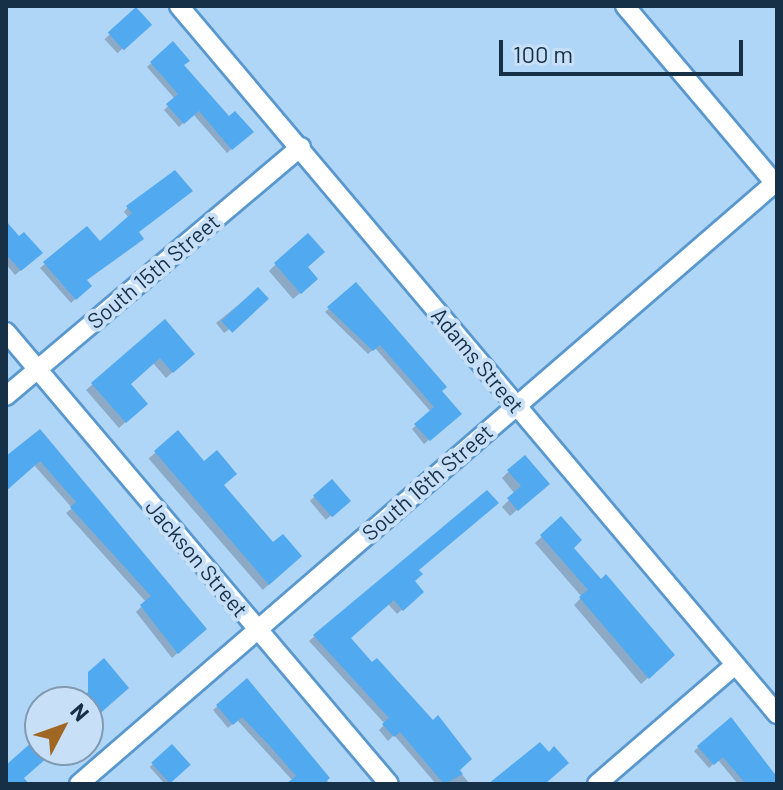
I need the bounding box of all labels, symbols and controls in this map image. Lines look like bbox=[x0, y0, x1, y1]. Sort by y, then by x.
scale bar bbox=[503, 24, 747, 74]
text: 100 m bbox=[513, 39, 573, 68]
street label: South 15th Street bbox=[82, 208, 224, 334]
street label: Adams Street bbox=[426, 302, 530, 418]
street label: South 16th Street bbox=[356, 418, 498, 546]
street label: Jackson Street bbox=[140, 494, 254, 622]
north arrow bbox=[24, 686, 104, 766]
text: N bbox=[66, 698, 95, 726]

